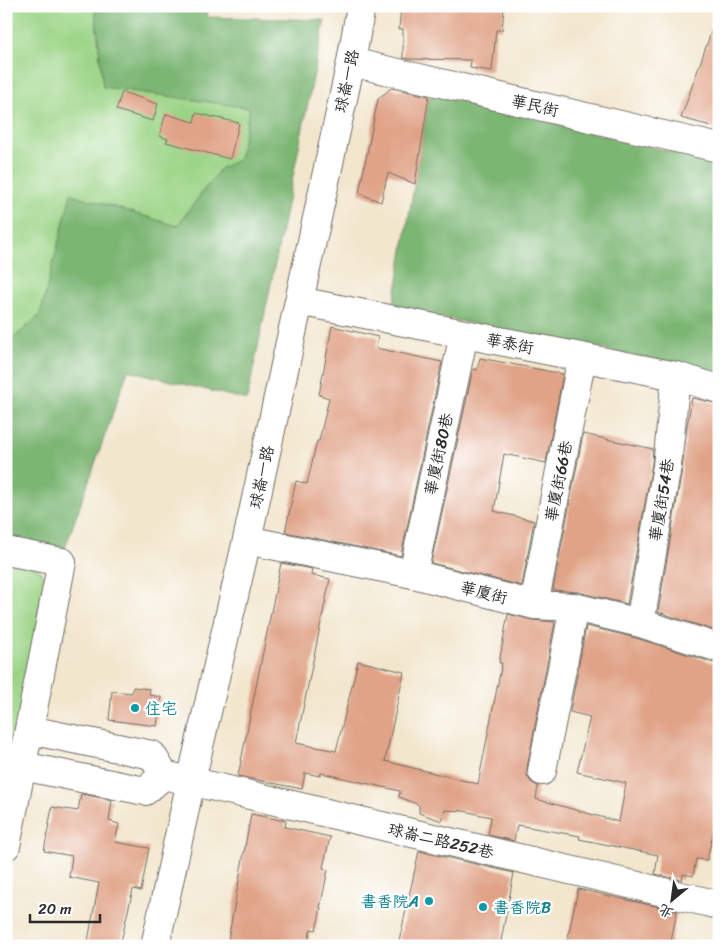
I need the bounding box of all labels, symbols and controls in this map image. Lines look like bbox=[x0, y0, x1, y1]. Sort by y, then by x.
street label: 球崙一路 bbox=[326, 47, 367, 115]
street label: 華民街 bbox=[508, 86, 562, 125]
street label: 華泰街 bbox=[484, 325, 536, 362]
street label: 華廈街80巷 bbox=[416, 410, 461, 498]
street label: 華廈街66巷 bbox=[536, 438, 581, 524]
street label: 球崙一路 bbox=[241, 443, 282, 511]
street label: 華廈街54巷 bbox=[641, 456, 682, 544]
street label: 華廈街 bbox=[457, 573, 511, 612]
place label: 住宅 bbox=[145, 694, 177, 723]
marker: 住宅 bbox=[129, 702, 141, 714]
street label: 球崙二路252巷 bbox=[385, 814, 497, 867]
north arrow bbox=[648, 874, 698, 924]
place label: 書香院A bbox=[361, 887, 419, 916]
scale bar bbox=[30, 892, 100, 924]
place label: 書香院B bbox=[493, 893, 551, 922]
marker: 書香院A bbox=[423, 895, 435, 907]
text: 20 m bbox=[38, 896, 72, 922]
text: 北 bbox=[654, 897, 678, 925]
marker: 書香院B bbox=[477, 901, 489, 913]

